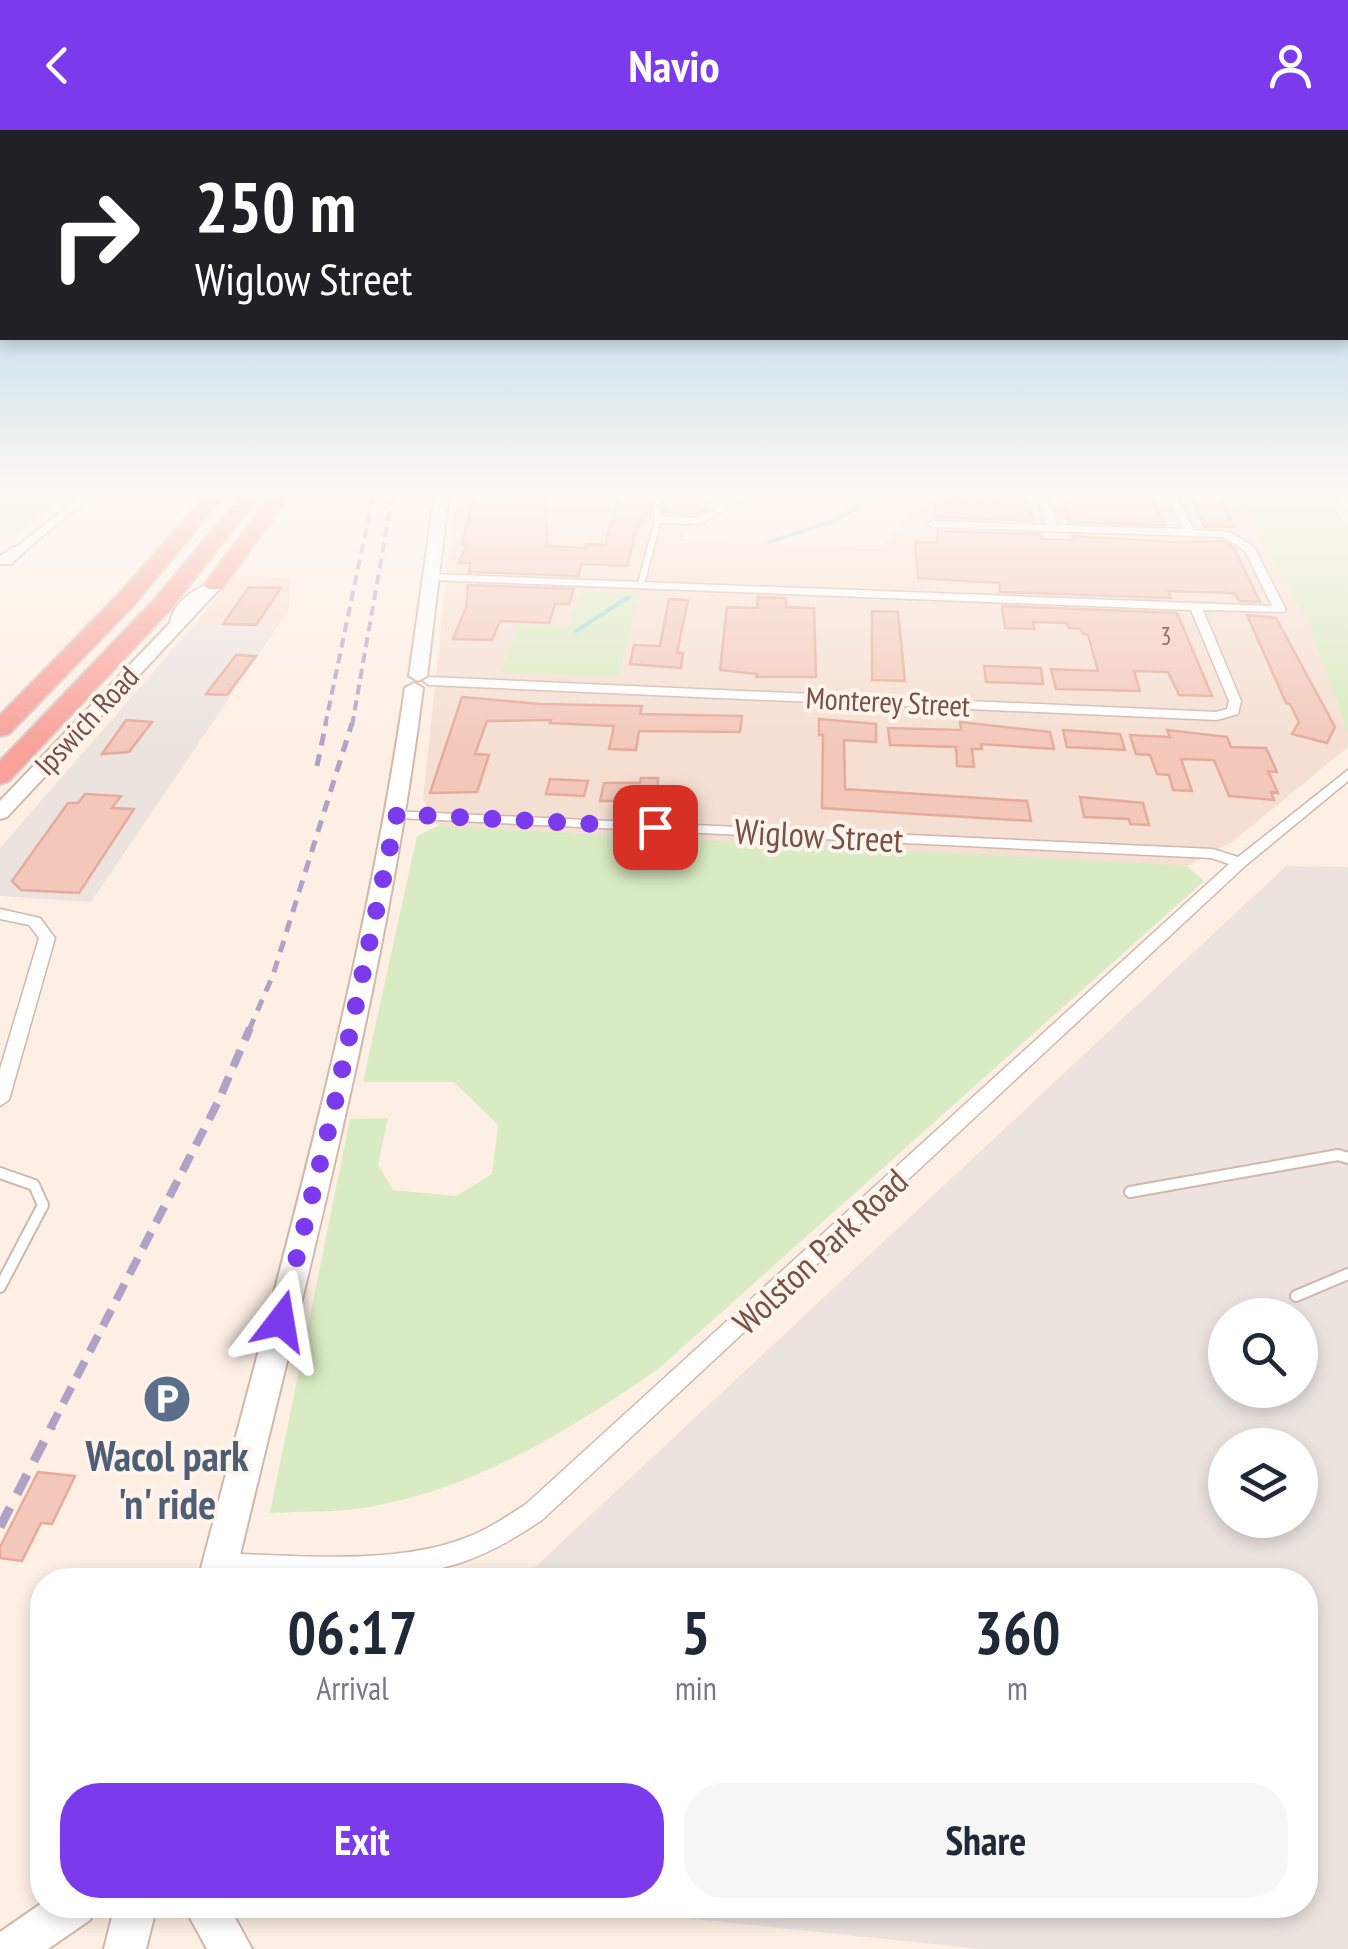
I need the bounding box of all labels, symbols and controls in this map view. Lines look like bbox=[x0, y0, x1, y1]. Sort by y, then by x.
text: Navio bbox=[629, 36, 720, 94]
icon: back bbox=[30, 38, 85, 93]
icon: person bbox=[1263, 38, 1318, 93]
text: 250 m bbox=[195, 161, 356, 251]
icon: right bbox=[30, 170, 160, 300]
text: Wiglow Street bbox=[195, 249, 412, 307]
house number: 3 bbox=[1160, 620, 1172, 652]
street label: Ipswich Road bbox=[25, 657, 147, 783]
street label: Monterey Street bbox=[805, 677, 972, 725]
pin bbox=[613, 785, 698, 870]
icon: arrive bbox=[628, 800, 683, 855]
street label: Wiglow Street bbox=[733, 808, 905, 862]
street label: Wolston Park Road bbox=[723, 1158, 917, 1344]
position arrow bbox=[229, 1269, 333, 1373]
map controls bbox=[1208, 1298, 1318, 1538]
button: search bbox=[1208, 1298, 1318, 1408]
parking icon: Wacol park 'n' ride bbox=[141, 1373, 193, 1425]
place label: Wacol park 'n' ride bbox=[84, 1428, 249, 1531]
button: layers bbox=[1208, 1428, 1318, 1538]
text: 06:17 bbox=[288, 1593, 417, 1671]
text: 5 bbox=[682, 1593, 710, 1671]
text: 360 bbox=[974, 1593, 1060, 1671]
text: Arrival bbox=[316, 1667, 389, 1709]
text: min bbox=[675, 1667, 717, 1709]
text: m bbox=[1007, 1667, 1028, 1709]
button: Exit bbox=[60, 1783, 664, 1898]
button: Share bbox=[684, 1783, 1288, 1898]

